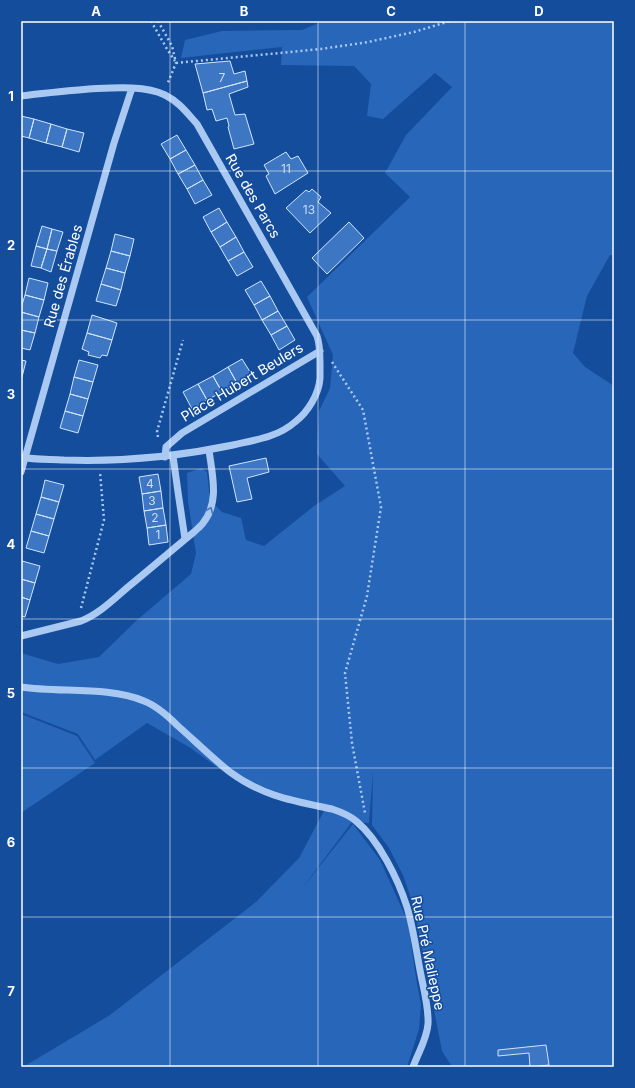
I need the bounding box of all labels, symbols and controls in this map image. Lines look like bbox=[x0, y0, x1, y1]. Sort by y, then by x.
text: A bbox=[91, 3, 101, 19]
text: B bbox=[240, 3, 249, 19]
text: C bbox=[386, 3, 396, 19]
text: D bbox=[534, 3, 544, 19]
house number: 7 bbox=[219, 70, 226, 85]
text: 1 bbox=[8, 88, 14, 104]
street label: Rue des Parcs bbox=[222, 150, 284, 241]
house number: 11 bbox=[281, 161, 291, 176]
house number: 13 bbox=[303, 202, 315, 217]
street label: Rue des Érables bbox=[40, 222, 85, 329]
text: 2 bbox=[7, 237, 15, 253]
street label: Place Hubert Beulers bbox=[178, 338, 306, 425]
text: 3 bbox=[7, 386, 15, 402]
house number: 4 bbox=[146, 476, 154, 491]
house number: 3 bbox=[148, 493, 156, 508]
one-way arrow bbox=[205, 506, 213, 514]
house number: 2 bbox=[151, 510, 159, 525]
house number: 1 bbox=[156, 527, 160, 542]
text: 4 bbox=[7, 536, 16, 552]
text: 5 bbox=[7, 685, 15, 701]
text: 6 bbox=[7, 834, 15, 850]
street label: Rue Pré Malieppe bbox=[408, 894, 449, 1012]
text: 7 bbox=[7, 983, 15, 999]

